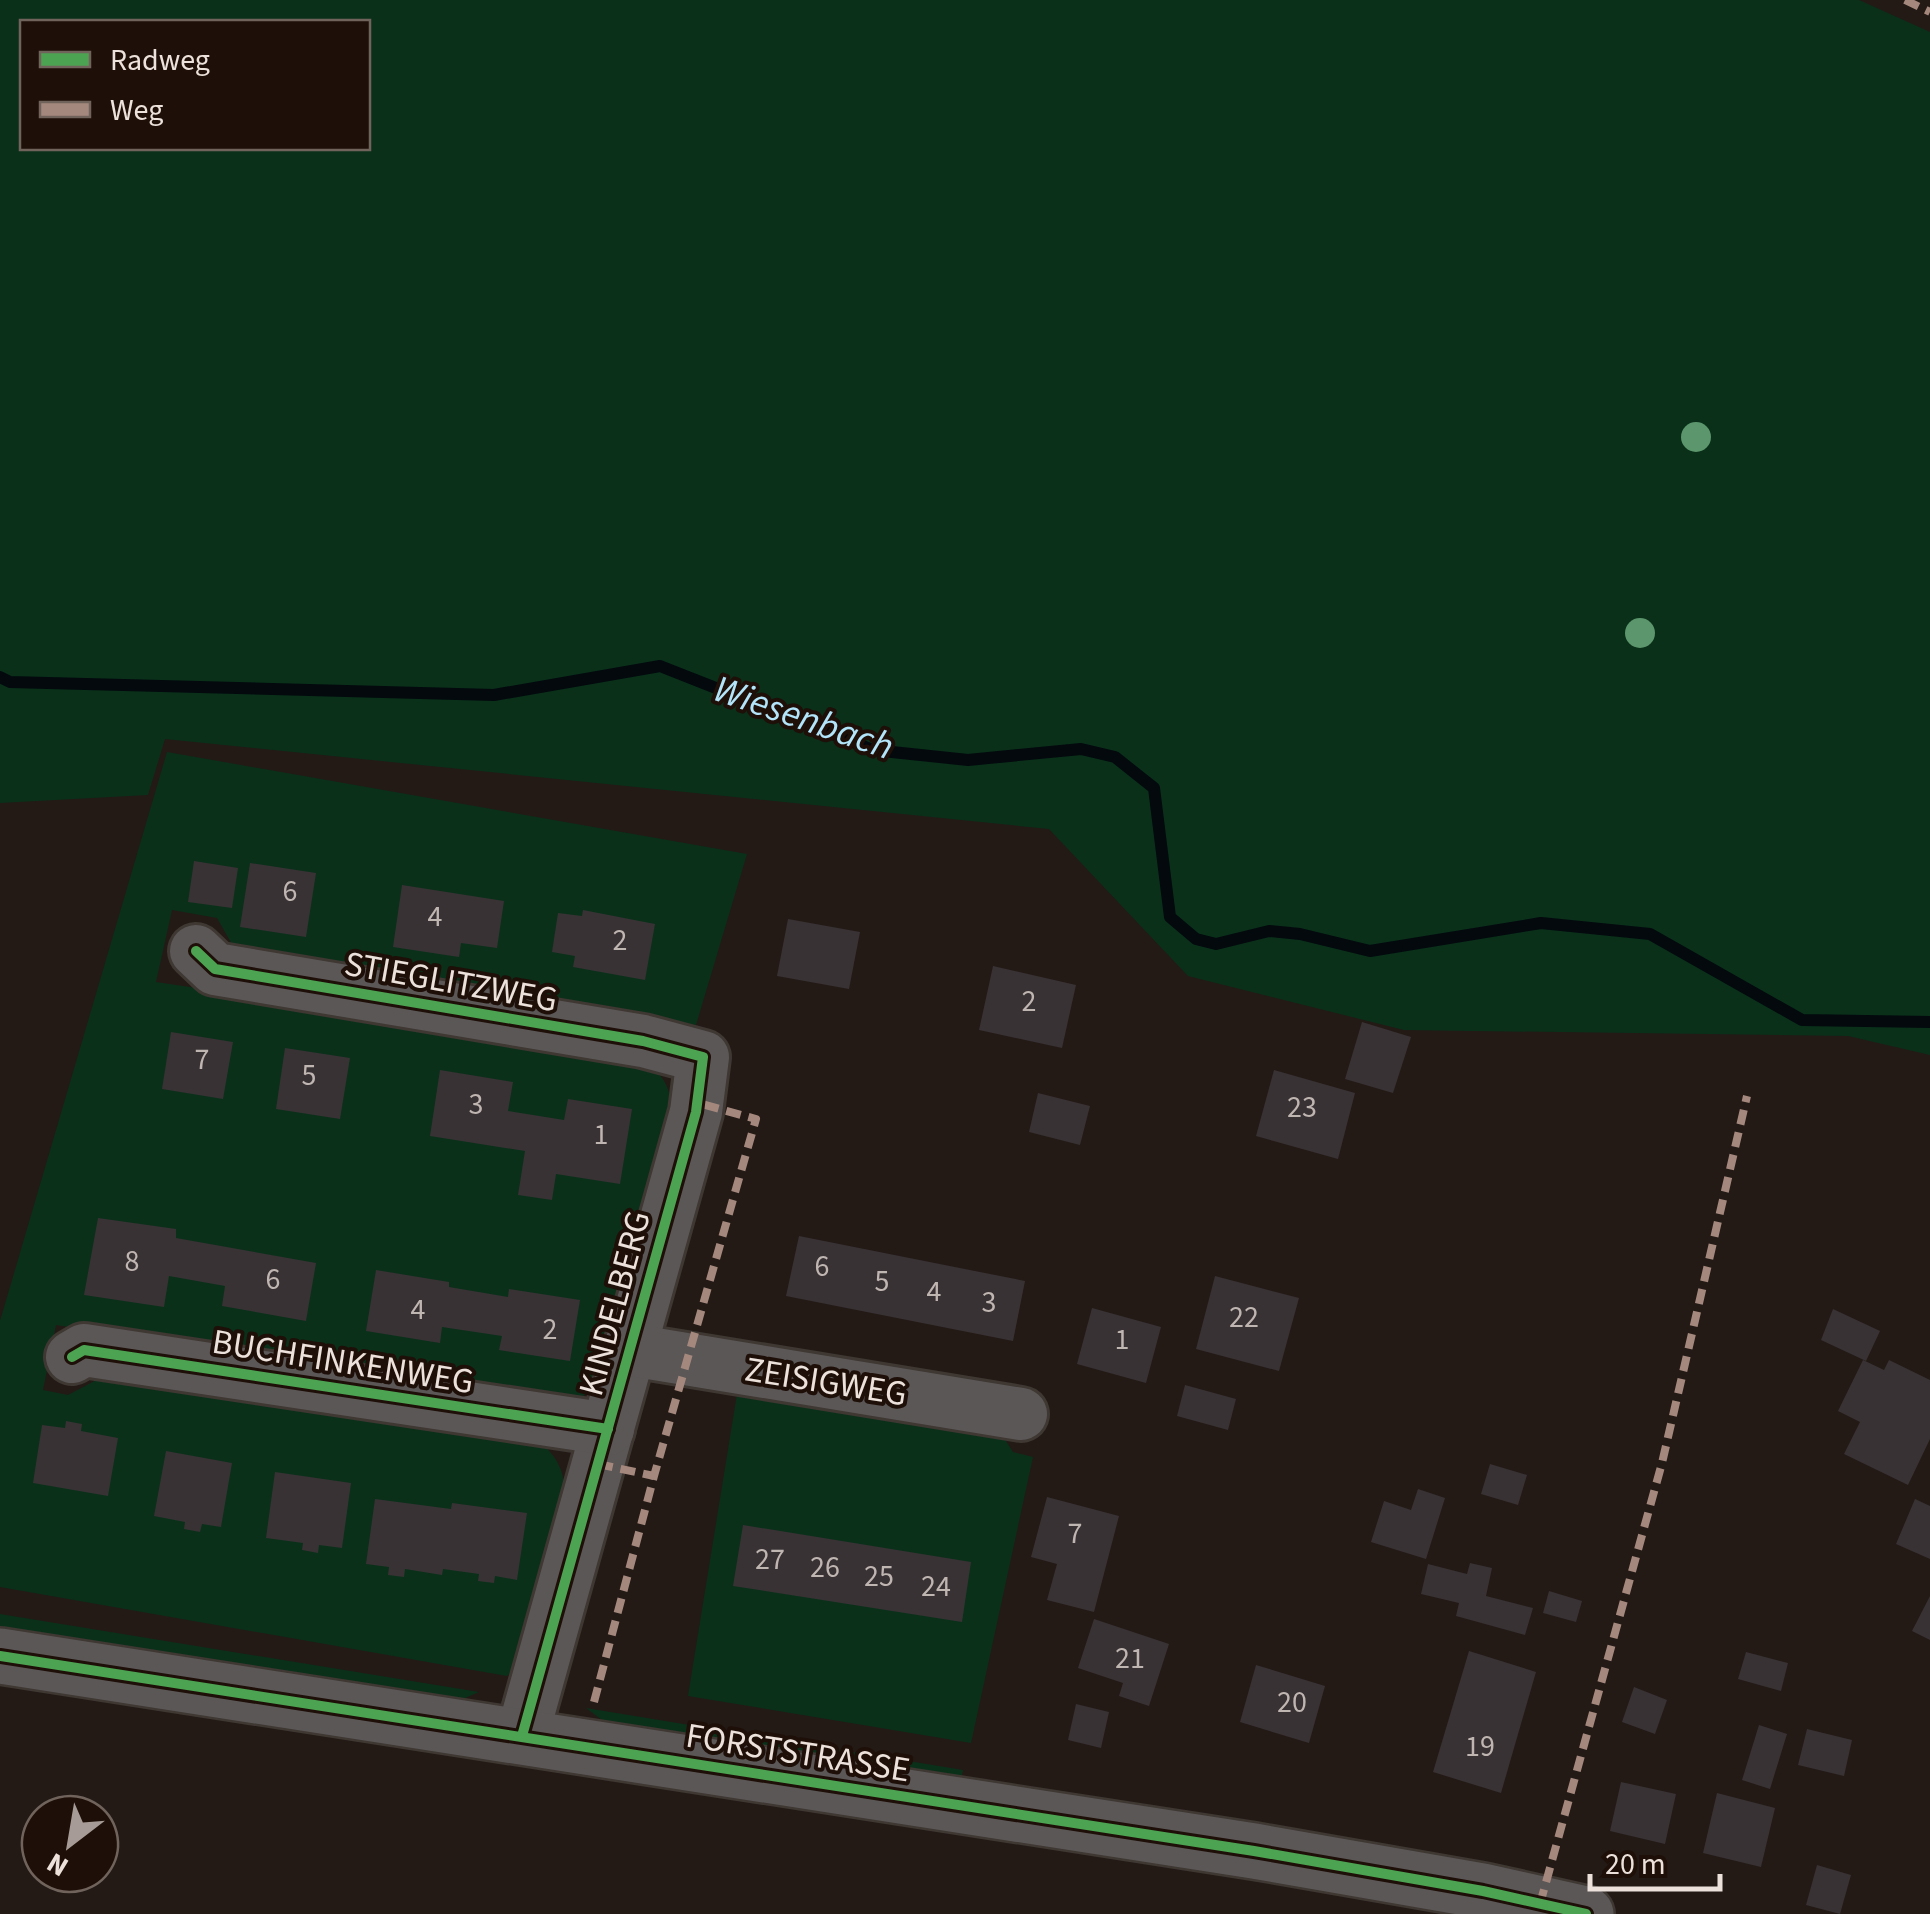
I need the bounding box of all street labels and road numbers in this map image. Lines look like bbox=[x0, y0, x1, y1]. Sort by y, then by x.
street label: STIEGLITZWEG bbox=[340, 939, 561, 1025]
street label: KINDELBERG bbox=[566, 1205, 664, 1401]
street label: BUCHFINKENWEG bbox=[209, 1317, 477, 1407]
street label: ZEISIGWEG bbox=[741, 1345, 910, 1419]
street label: FORSTSTRASSE bbox=[682, 1711, 913, 1795]

